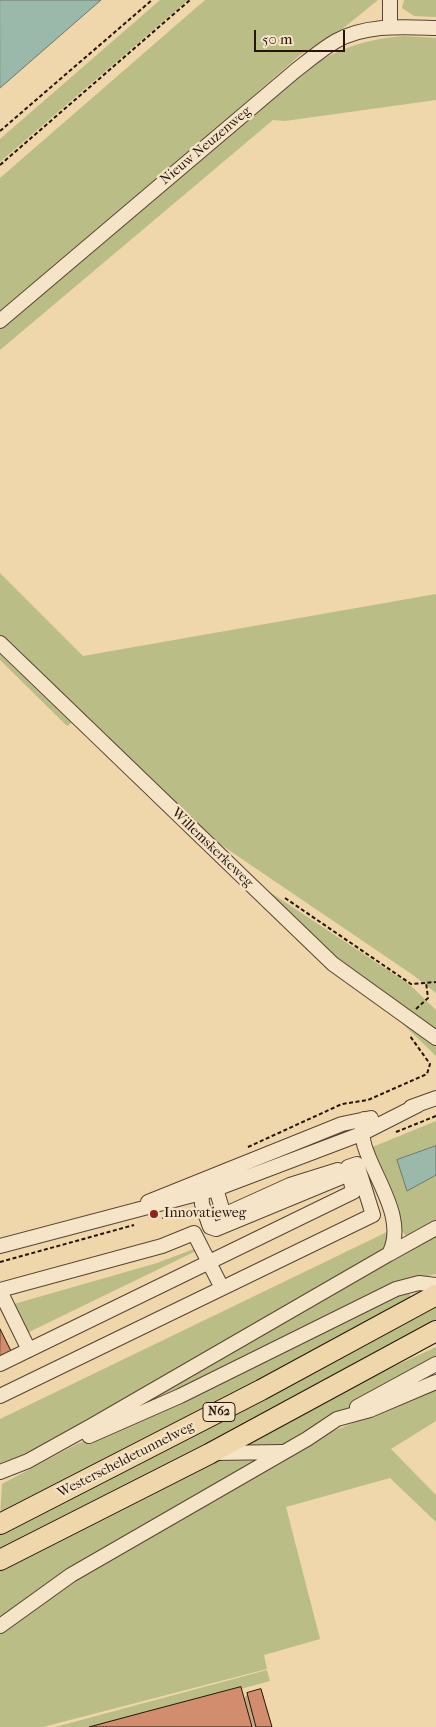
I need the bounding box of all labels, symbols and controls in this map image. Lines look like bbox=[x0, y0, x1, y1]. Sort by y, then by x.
scale bar bbox=[256, 20, 347, 52]
text: 50 m bbox=[262, 30, 292, 48]
street label: Nieuw Neuzenweg bbox=[157, 103, 255, 189]
street label: Willemskerkeweg bbox=[168, 805, 256, 891]
place label: Innovatieweg bbox=[164, 1206, 246, 1222]
marker: Innovatieweg bbox=[148, 1208, 160, 1220]
road number: N62 bbox=[203, 1402, 235, 1421]
street label: Westerscheldetunnelweg bbox=[55, 1418, 197, 1502]

